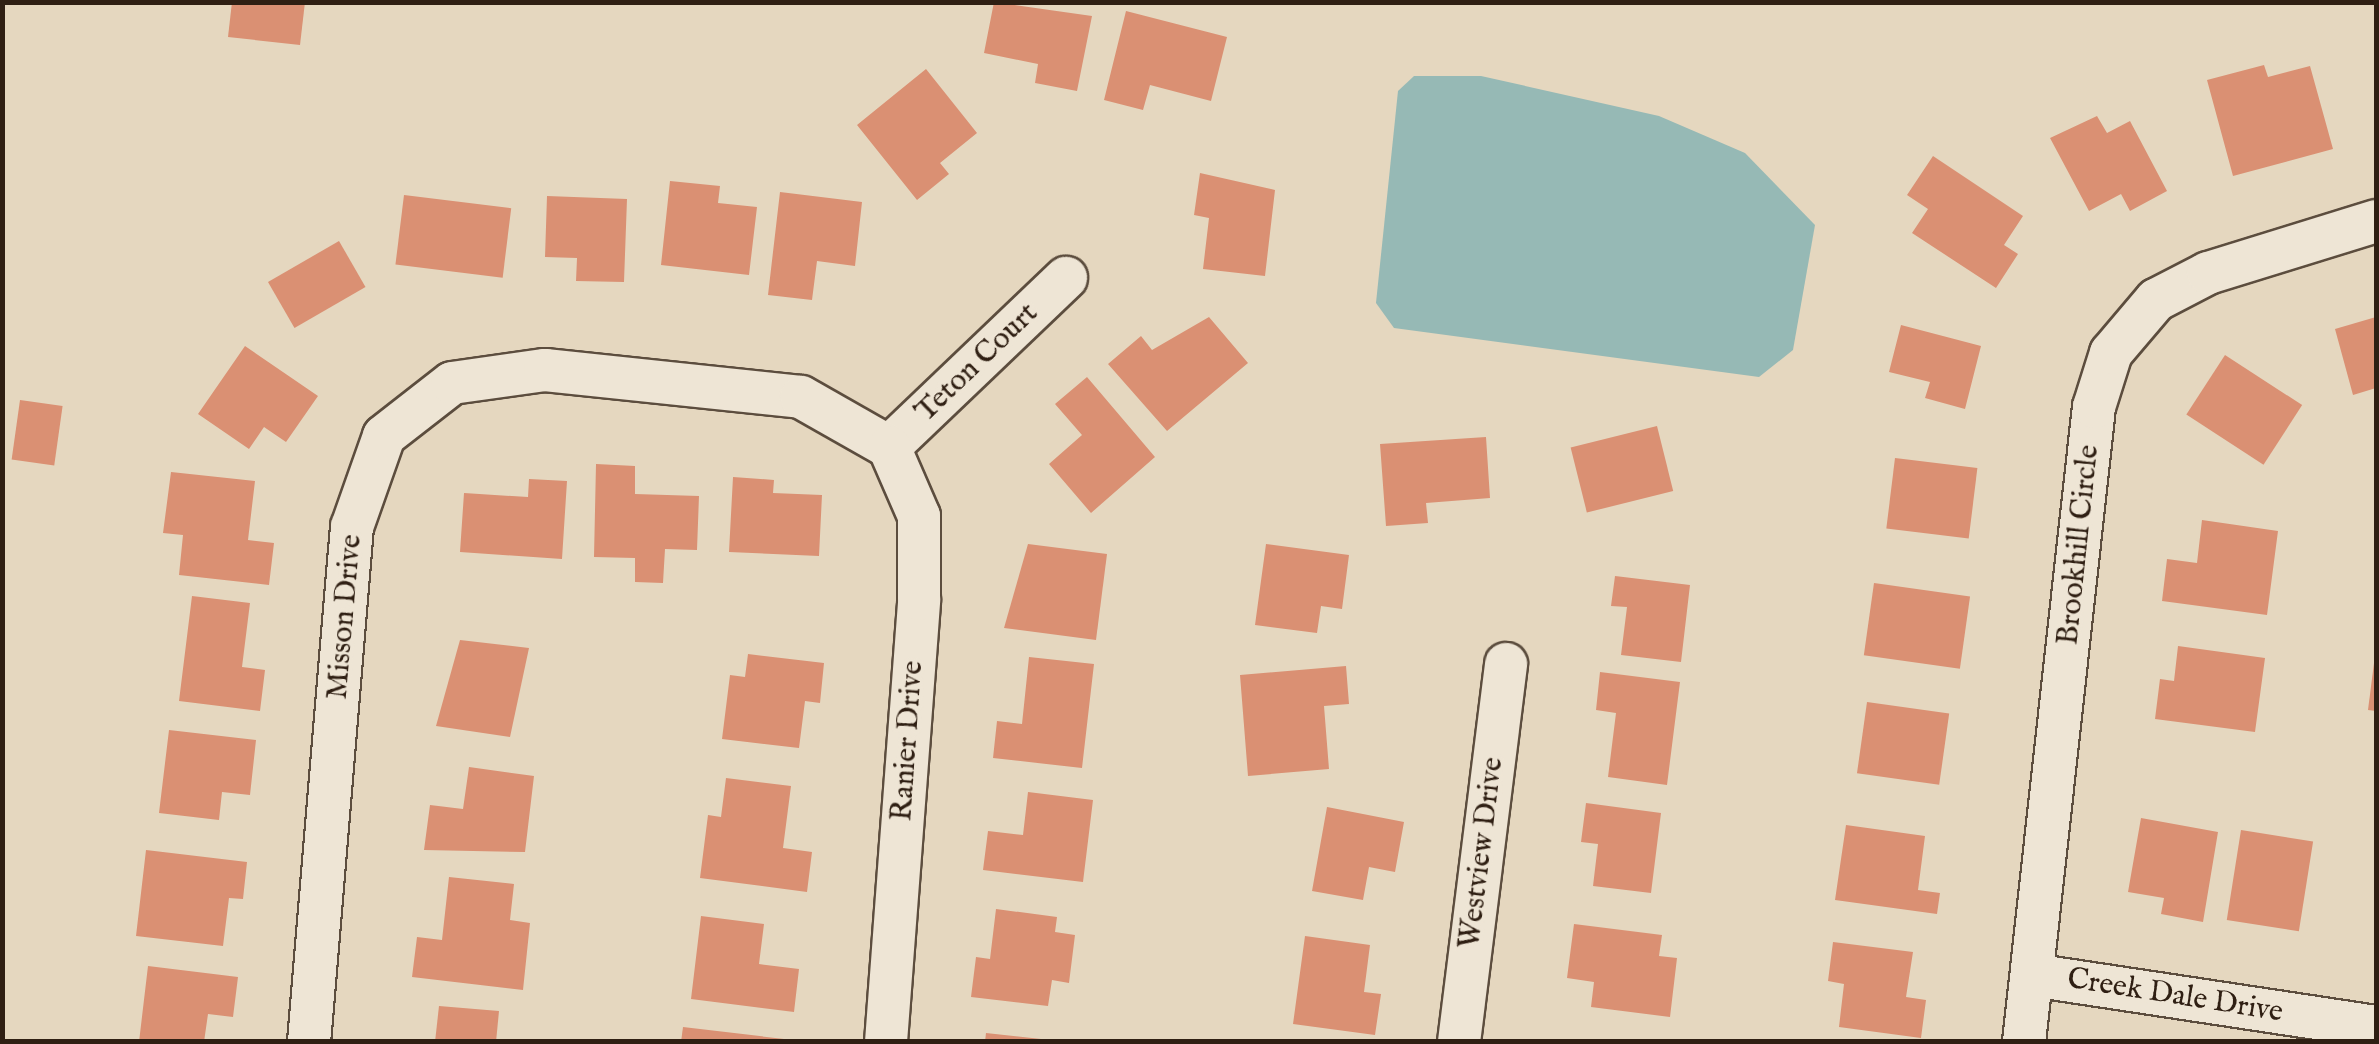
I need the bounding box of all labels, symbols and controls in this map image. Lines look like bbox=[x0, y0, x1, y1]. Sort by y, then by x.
street label: Teton Court bbox=[908, 296, 1046, 430]
street label: Brookhill Circle bbox=[2051, 443, 2107, 647]
street label: Misson Drive bbox=[320, 533, 370, 701]
street label: Ranier Drive bbox=[884, 660, 932, 822]
street label: Westview Drive bbox=[1452, 755, 1512, 951]
street label: Creek Dale Drive bbox=[2065, 961, 2285, 1031]

